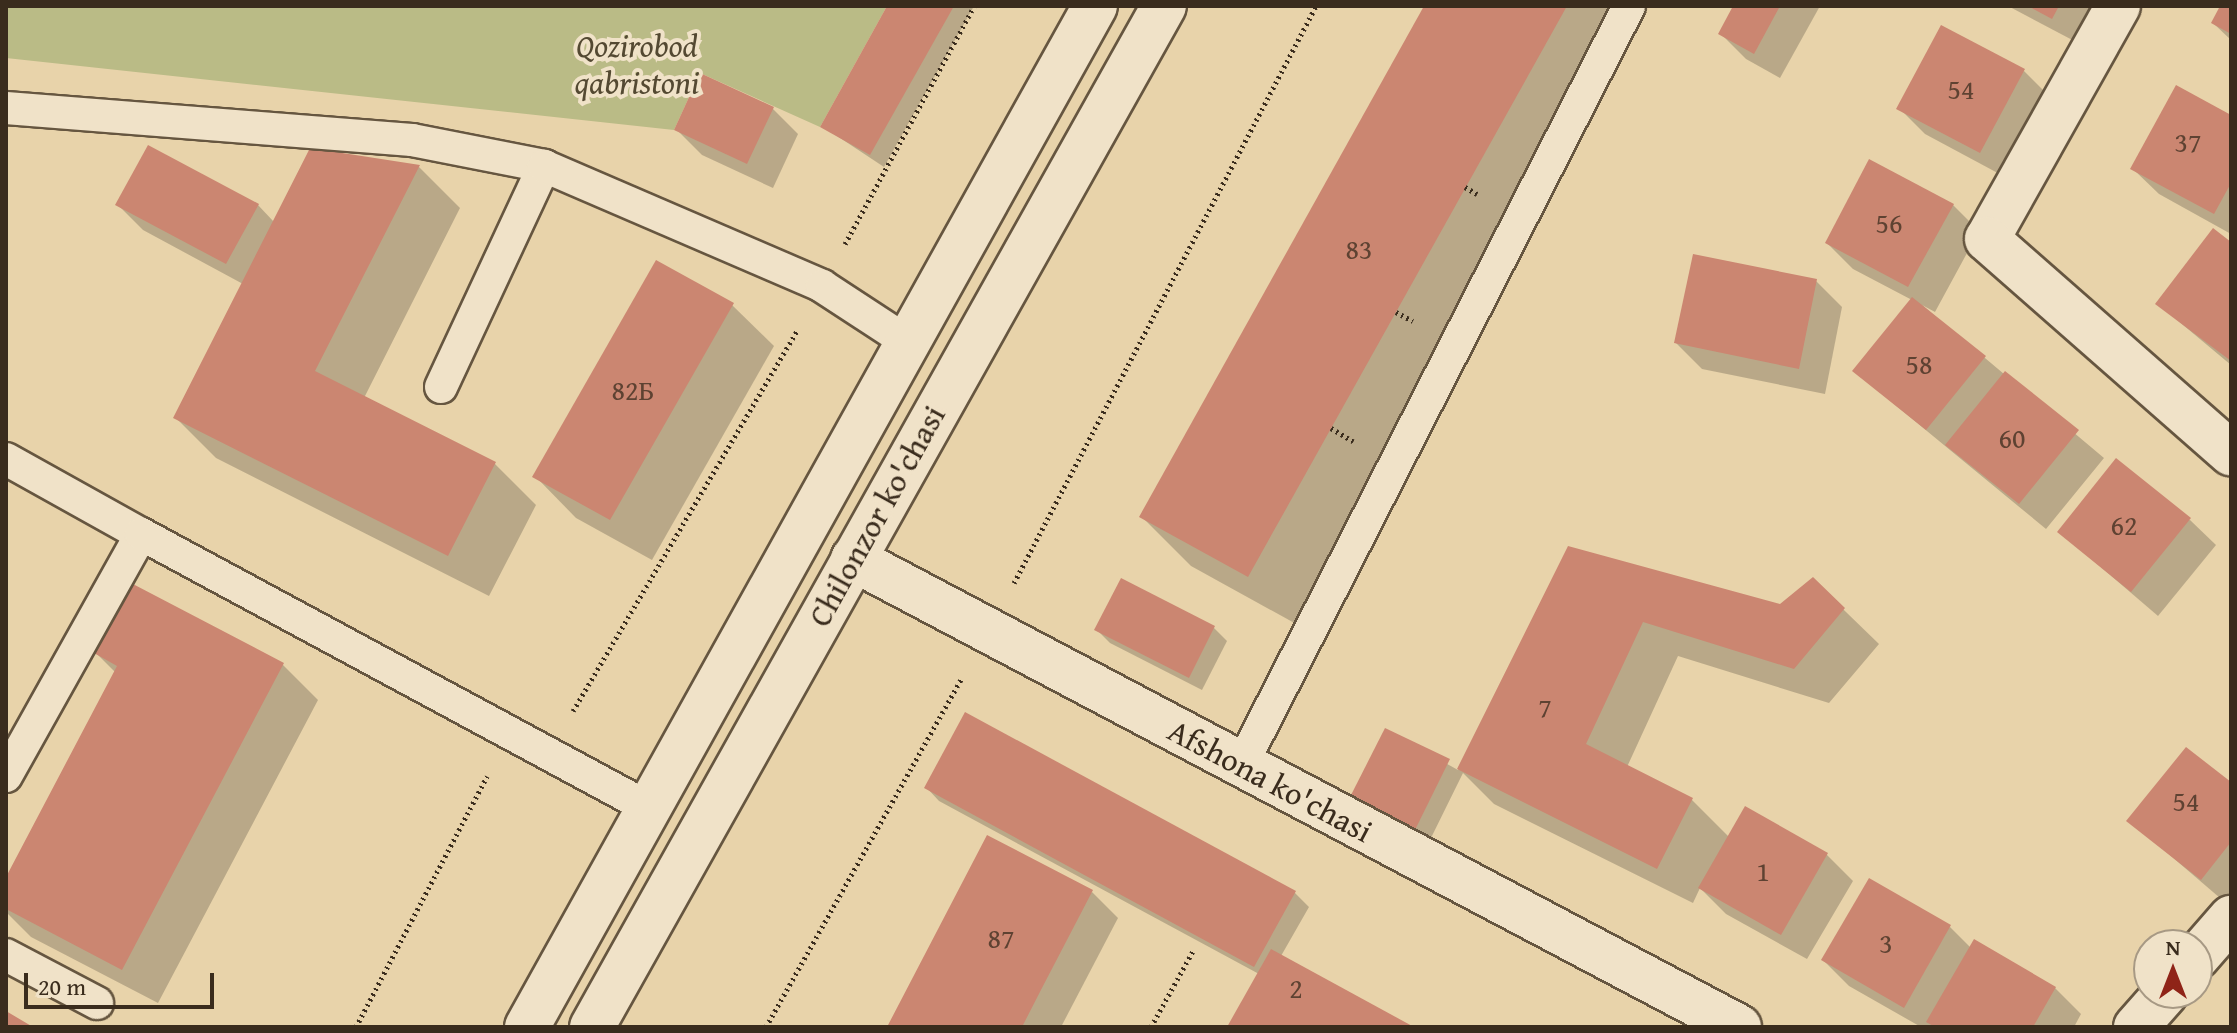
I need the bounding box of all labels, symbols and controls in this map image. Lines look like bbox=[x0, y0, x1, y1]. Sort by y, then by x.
park label: Qozirobod qabristoni bbox=[575, 28, 699, 103]
house number: 54 bbox=[1948, 72, 1974, 106]
house number: 37 bbox=[2175, 125, 2201, 159]
house number: 56 bbox=[1876, 206, 1902, 240]
house number: 83 bbox=[1346, 232, 1372, 266]
house number: 58 bbox=[1906, 347, 1932, 381]
house number: 82Б bbox=[612, 373, 654, 407]
street label: Chilonzor ko'chasi bbox=[800, 399, 954, 633]
house number: 60 bbox=[1999, 421, 2025, 455]
house number: 62 bbox=[2111, 508, 2137, 542]
house number: 7 bbox=[1538, 690, 1552, 724]
street label: Afshona ko'chasi bbox=[1161, 711, 1379, 851]
house number: 54 bbox=[2173, 784, 2199, 818]
house number: 1 bbox=[1756, 854, 1770, 888]
house number: 87 bbox=[988, 921, 1014, 955]
house number: 3 bbox=[1879, 926, 1893, 960]
north arrow bbox=[2133, 929, 2213, 1009]
text: N bbox=[2166, 931, 2180, 963]
scale bar bbox=[28, 957, 218, 1007]
text: 20 m bbox=[38, 969, 86, 1004]
house number: 2 bbox=[1289, 971, 1303, 1005]

